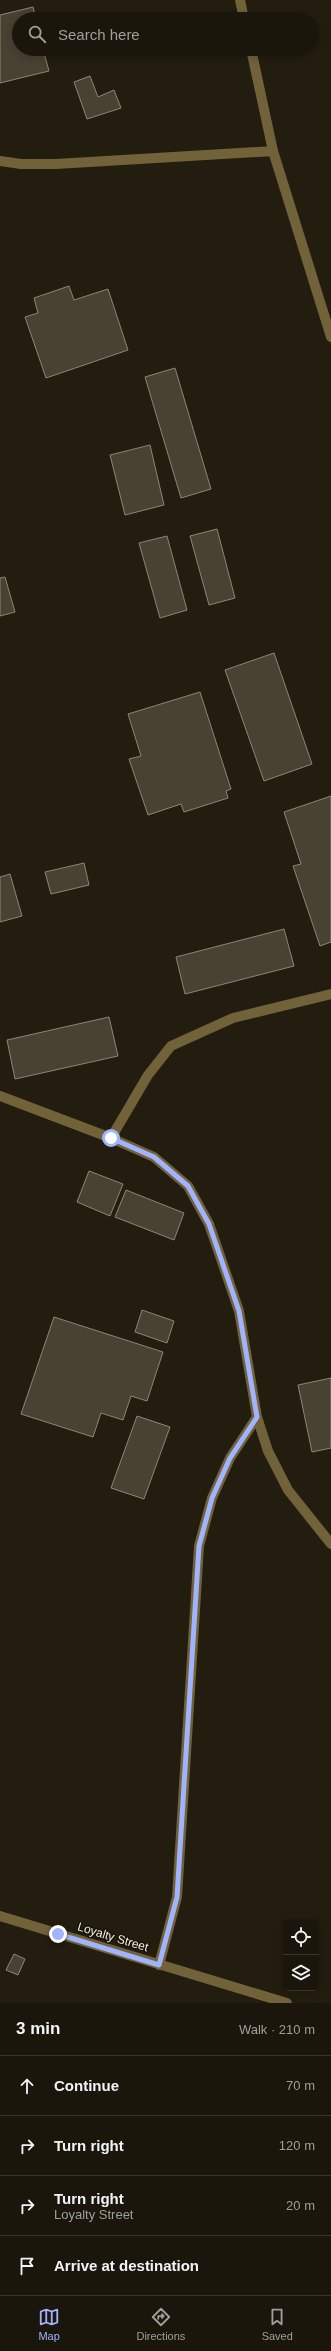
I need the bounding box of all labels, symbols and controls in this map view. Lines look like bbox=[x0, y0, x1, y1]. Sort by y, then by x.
search box bbox=[12, 12, 319, 56]
icon: search bbox=[26, 23, 48, 45]
text: Search here bbox=[58, 26, 140, 43]
route start bbox=[102, 1129, 120, 1147]
map controls bbox=[283, 1919, 319, 1991]
button: locate bbox=[283, 1919, 319, 1955]
street label: Loyalty Street bbox=[76, 1920, 151, 1955]
route end bbox=[49, 1925, 67, 1943]
button: layers bbox=[283, 1955, 319, 1991]
text: 3 min bbox=[16, 2019, 60, 2038]
text: Walk · 210 m bbox=[239, 2022, 315, 2037]
icon: ahead bbox=[16, 2075, 38, 2097]
text: Continue bbox=[54, 2077, 119, 2094]
text: 70 m bbox=[286, 2078, 315, 2093]
icon: right bbox=[16, 2135, 38, 2157]
text: Turn right bbox=[54, 2137, 124, 2154]
text: 120 m bbox=[279, 2138, 315, 2153]
text: Turn right bbox=[54, 2190, 124, 2207]
icon: right bbox=[16, 2195, 38, 2217]
text: 20 m bbox=[286, 2198, 315, 2213]
text: Loyalty Street bbox=[54, 2207, 134, 2222]
icon: arrive bbox=[16, 2255, 38, 2277]
text: Arrive at destination bbox=[54, 2257, 199, 2274]
tab: Map bbox=[38, 2306, 60, 2342]
tab: Directions bbox=[136, 2306, 185, 2342]
tab: Saved bbox=[262, 2306, 293, 2342]

